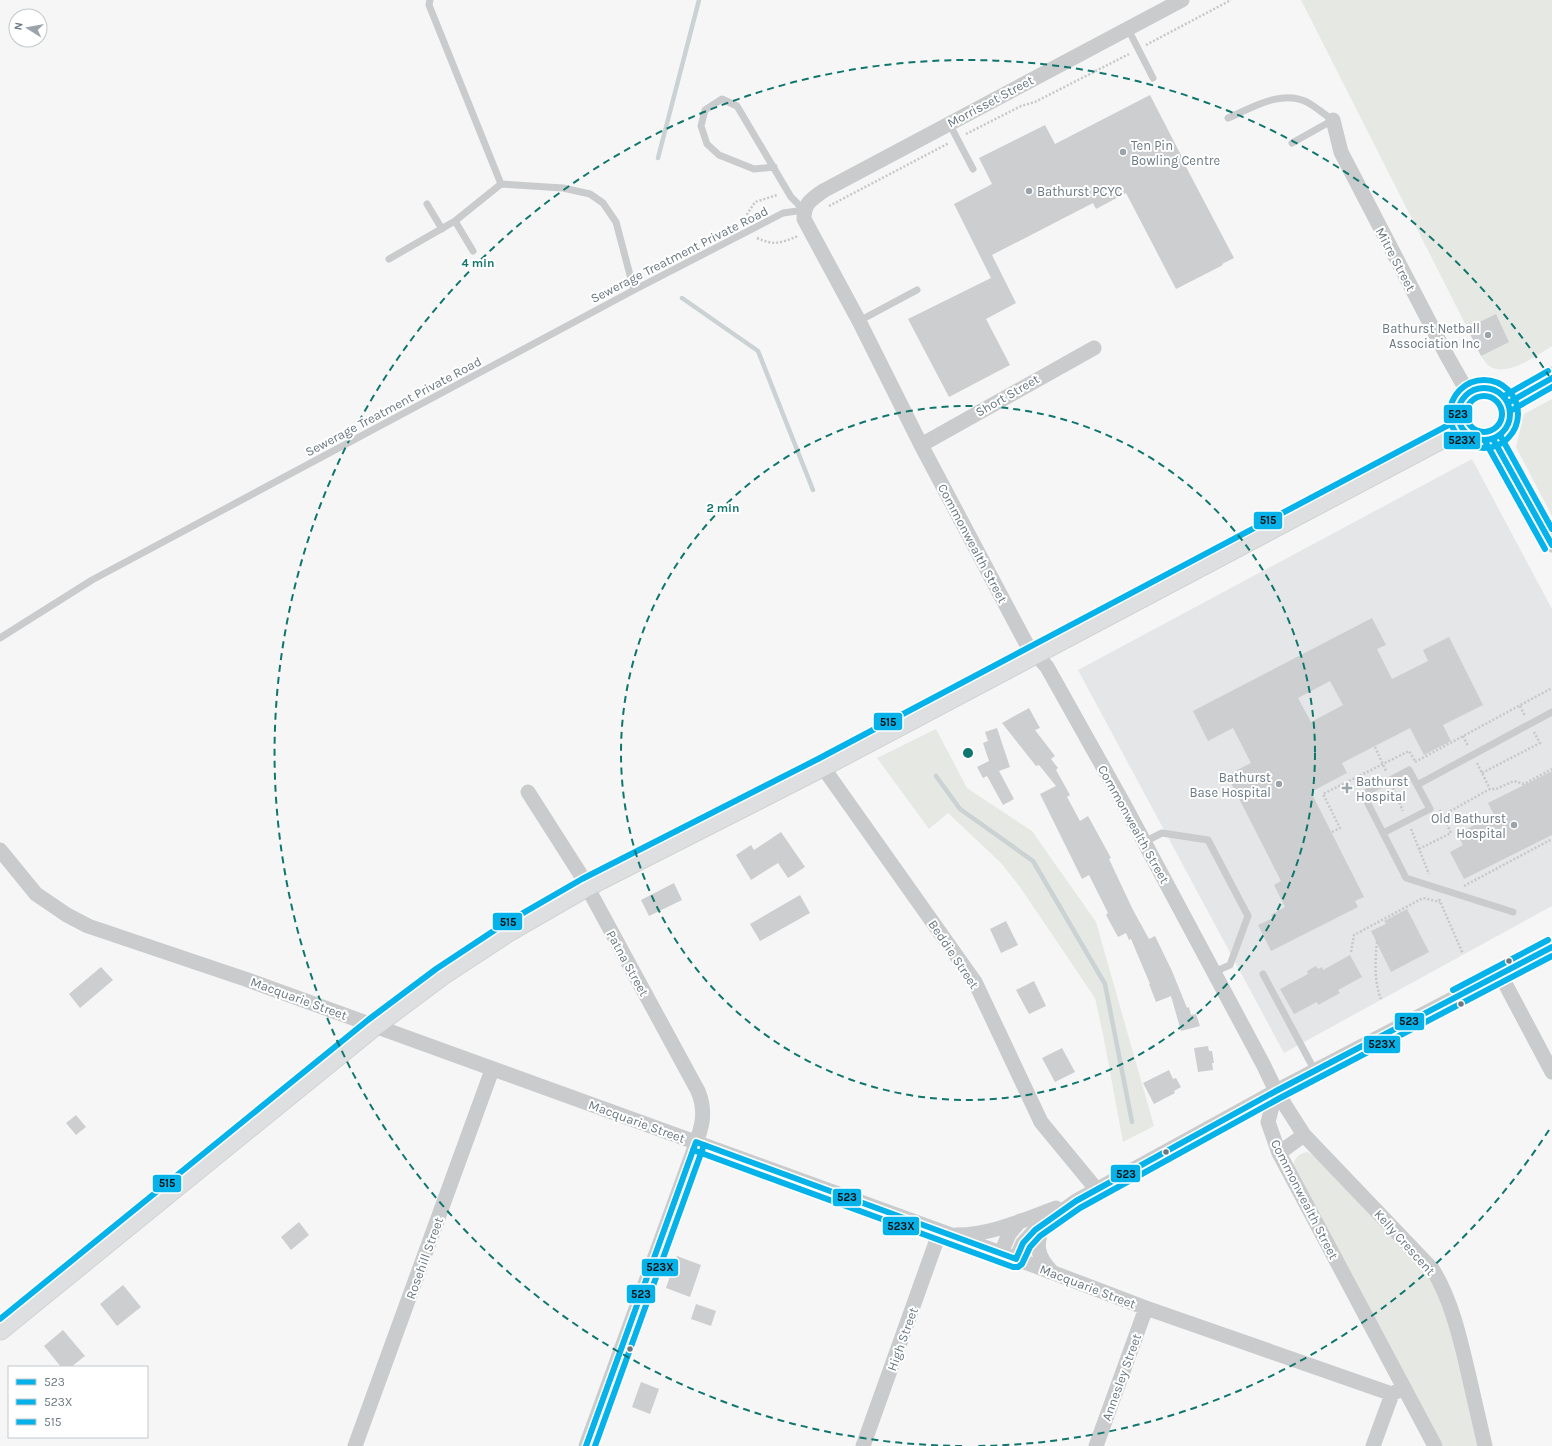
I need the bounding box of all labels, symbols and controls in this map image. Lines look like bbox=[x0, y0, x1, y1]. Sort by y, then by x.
north arrow bbox=[8, 8, 48, 48]
text: N bbox=[12, 21, 26, 31]
street label: Morrisset Street bbox=[945, 72, 1036, 130]
place label: Ten Pin Bowling Centre bbox=[1131, 138, 1220, 168]
marker: Ten Pin Bowling Centre bbox=[1118, 147, 1128, 157]
place label: Bathurst PCYC bbox=[1037, 184, 1122, 199]
marker: Bathurst PCYC bbox=[1024, 186, 1034, 196]
street label: Sewerage Treatment Private Road bbox=[588, 203, 771, 306]
street label: Mitre Street bbox=[1373, 225, 1419, 294]
text: 4 min bbox=[462, 256, 494, 270]
place label: Bathurst Netball Association Inc bbox=[1382, 321, 1480, 351]
marker: Bathurst Netball Association Inc bbox=[1483, 330, 1493, 340]
street label: Sewerage Treatment Private Road bbox=[303, 354, 484, 459]
street label: Short Street bbox=[973, 371, 1042, 420]
line badge: 523 bbox=[1443, 404, 1473, 424]
text: 523 bbox=[1448, 408, 1468, 421]
line badge: 523X bbox=[1443, 431, 1481, 450]
text: 523X bbox=[1448, 434, 1476, 447]
street label: Commonwealth Street bbox=[935, 481, 1010, 605]
text: 2 min bbox=[706, 501, 740, 515]
line badge: 515 bbox=[1253, 511, 1283, 530]
text: 515 bbox=[1260, 514, 1276, 527]
line badge: 515 bbox=[873, 712, 903, 731]
text: 515 bbox=[880, 716, 896, 729]
centre of rings bbox=[961, 746, 975, 760]
street label: Commonwealth Street bbox=[1095, 763, 1172, 886]
place label: Bathurst Base Hospital bbox=[1189, 770, 1271, 800]
place label: Bathurst Hospital bbox=[1356, 774, 1408, 804]
marker: Bathurst Base Hospital bbox=[1274, 779, 1284, 789]
marker: Bathurst Hospital bbox=[1341, 782, 1353, 794]
place label: Old Bathurst Hospital bbox=[1431, 811, 1506, 841]
marker: Old Bathurst Hospital bbox=[1509, 820, 1519, 830]
line badge: 515 bbox=[492, 912, 523, 931]
text: 515 bbox=[500, 916, 516, 929]
street label: Beddie Street bbox=[925, 917, 982, 992]
street label: Patna Street bbox=[603, 928, 652, 999]
unlabelled marker bbox=[1504, 956, 1514, 966]
street label: Macquarie Street bbox=[248, 974, 349, 1024]
unlabelled marker bbox=[1456, 999, 1466, 1009]
line badge: 523 bbox=[1394, 1012, 1425, 1031]
text: 523 bbox=[1399, 1015, 1419, 1028]
line badge: 523X bbox=[1363, 1035, 1401, 1054]
text: 523X bbox=[1368, 1038, 1396, 1051]
street label: Macquarie Street bbox=[586, 1097, 687, 1147]
street label: Commonwealth Street bbox=[1268, 1137, 1341, 1262]
unlabelled marker bbox=[1161, 1147, 1171, 1157]
line badge: 523 bbox=[1110, 1164, 1141, 1183]
text: 523 bbox=[1116, 1168, 1136, 1181]
line badge: 515 bbox=[152, 1174, 182, 1193]
text: 515 bbox=[159, 1177, 175, 1190]
line badge: 523 bbox=[832, 1188, 862, 1207]
text: 523 bbox=[837, 1191, 857, 1204]
street label: Kelly Crescent bbox=[1371, 1206, 1438, 1278]
street label: Rosehill Street bbox=[403, 1215, 446, 1301]
line badge: 523X bbox=[882, 1216, 920, 1236]
text: 523X bbox=[887, 1220, 915, 1233]
line badge: 523X bbox=[641, 1258, 679, 1277]
text: 523X bbox=[646, 1261, 674, 1274]
street label: Macquarie Street bbox=[1037, 1261, 1138, 1313]
line badge: 523 bbox=[626, 1284, 656, 1304]
text: 523 bbox=[631, 1288, 651, 1301]
street label: High Street bbox=[884, 1305, 921, 1373]
street label: Annesley Street bbox=[1099, 1331, 1144, 1423]
unlabelled marker bbox=[625, 1344, 635, 1354]
legend bbox=[8, 1366, 148, 1438]
text: 523 bbox=[44, 1375, 65, 1389]
text: 523X bbox=[44, 1395, 73, 1409]
text: 515 bbox=[44, 1415, 62, 1429]

